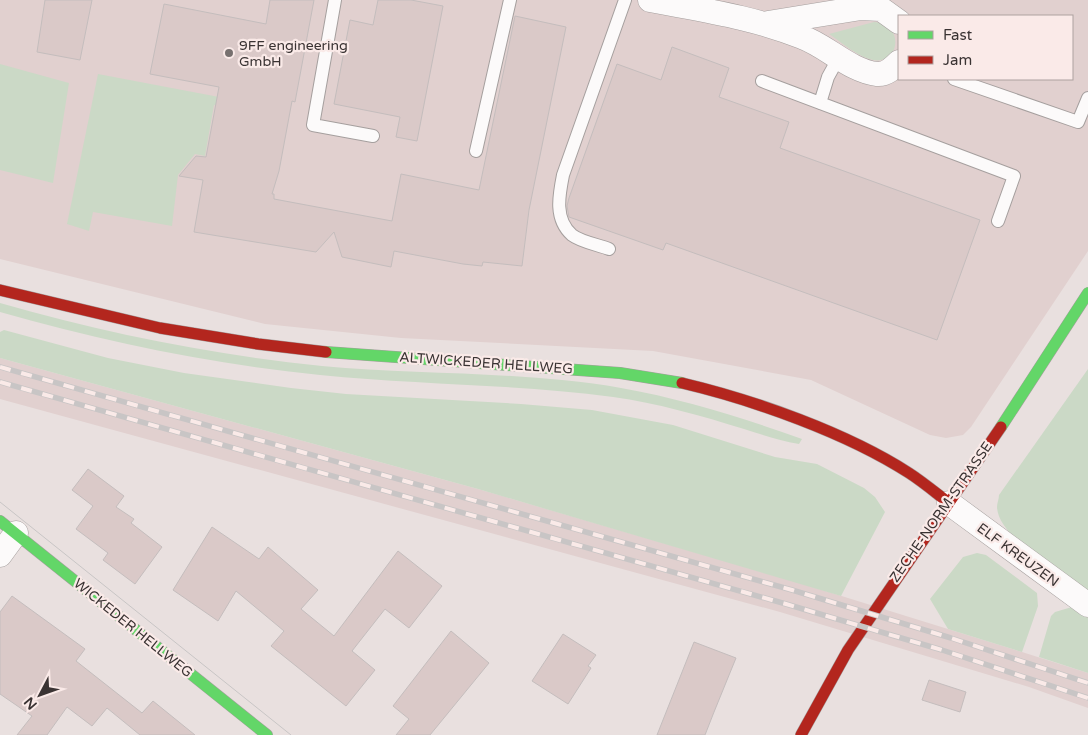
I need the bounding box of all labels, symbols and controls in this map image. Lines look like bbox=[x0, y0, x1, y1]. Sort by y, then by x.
legend bbox=[898, 15, 1073, 80]
text: Fast bbox=[943, 26, 973, 44]
place label: 9FF engineering GmbH bbox=[239, 37, 348, 70]
marker: 9FF engineering GmbH bbox=[223, 47, 235, 59]
text: Jam bbox=[943, 51, 972, 69]
street label: ALTWICKEDER HELLWEG bbox=[399, 348, 573, 378]
street label: ZECHE-NORM-STRASSE bbox=[886, 438, 996, 585]
street label: ELF KREUZEN bbox=[974, 520, 1062, 590]
street label: WICKEDER HELLWEG bbox=[70, 575, 196, 681]
north arrow bbox=[15, 670, 65, 720]
text: N bbox=[20, 693, 41, 713]

